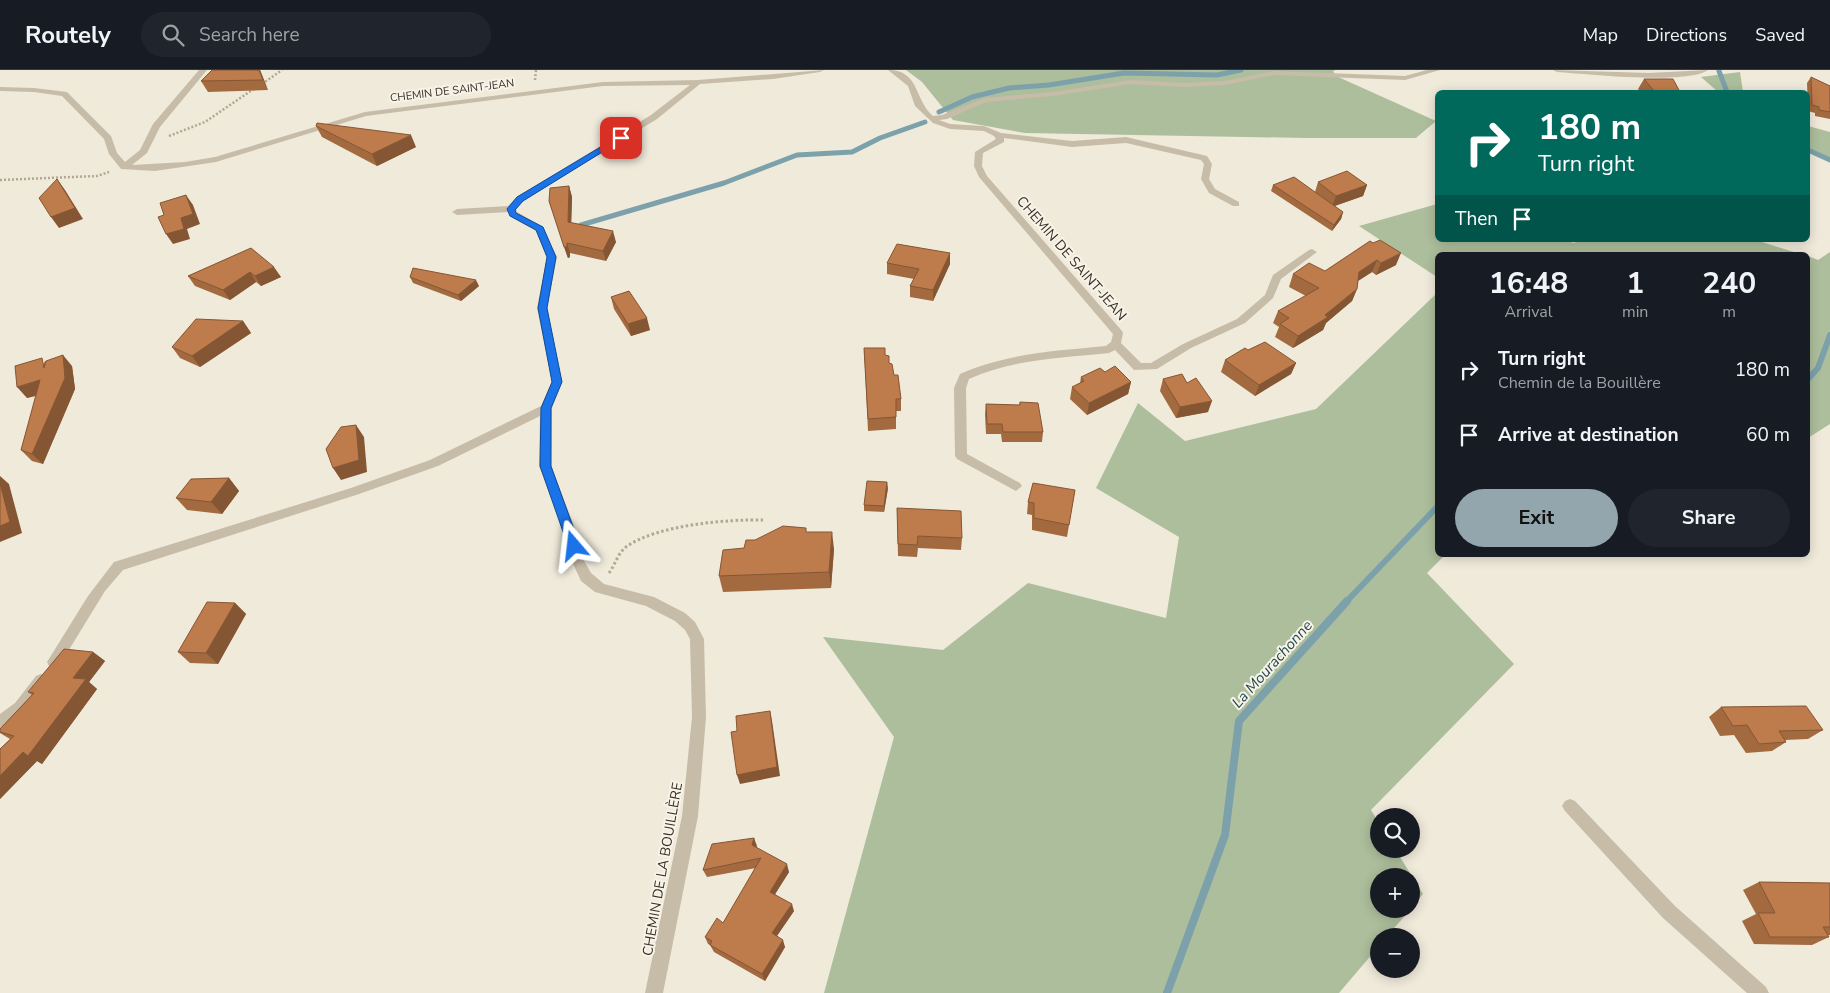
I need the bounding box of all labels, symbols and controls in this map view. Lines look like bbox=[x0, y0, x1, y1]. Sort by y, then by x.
search box bbox=[141, 12, 491, 57]
text: Routely bbox=[25, 19, 111, 51]
icon: search bbox=[159, 21, 187, 49]
text: Search here bbox=[199, 22, 300, 48]
text: Map bbox=[1583, 23, 1618, 47]
text: Directions bbox=[1646, 23, 1727, 47]
text: Saved bbox=[1755, 23, 1805, 47]
street label: CHEMIN DE SAINT-JEAN bbox=[389, 75, 515, 106]
text: 180 m bbox=[1538, 104, 1641, 151]
icon: right bbox=[1455, 110, 1520, 175]
pin bbox=[600, 117, 642, 159]
icon: arrive bbox=[607, 124, 635, 152]
text: Turn right bbox=[1538, 149, 1634, 179]
street label: CHEMIN DE SAINT-JEAN bbox=[1012, 192, 1131, 325]
icon: arrive bbox=[1508, 205, 1536, 233]
text: Then bbox=[1455, 206, 1498, 232]
text: 16:48 bbox=[1489, 263, 1568, 304]
text: 1 bbox=[1626, 263, 1644, 304]
text: 240 bbox=[1702, 263, 1756, 304]
text: Arrival bbox=[1504, 301, 1553, 323]
text: min bbox=[1622, 301, 1648, 323]
text: m bbox=[1722, 301, 1736, 323]
text: Turn right bbox=[1498, 346, 1585, 372]
icon: right bbox=[1455, 356, 1483, 384]
text: 180 m bbox=[1735, 357, 1790, 383]
text: Chemin de la Bouillère bbox=[1498, 372, 1661, 394]
icon: arrive bbox=[1455, 421, 1483, 449]
text: Arrive at destination bbox=[1498, 422, 1679, 448]
text: 60 m bbox=[1746, 422, 1790, 448]
button: Exit bbox=[1455, 489, 1618, 547]
button: Share bbox=[1628, 489, 1790, 547]
position arrow bbox=[547, 519, 599, 571]
water label: La Mourachonne bbox=[1227, 616, 1317, 712]
street label: CHEMIN DE LA BOUILLÈRE bbox=[638, 781, 687, 957]
map controls bbox=[1370, 808, 1420, 978]
button: search bbox=[1370, 808, 1420, 858]
button: + bbox=[1370, 868, 1420, 918]
button: − bbox=[1370, 928, 1420, 978]

